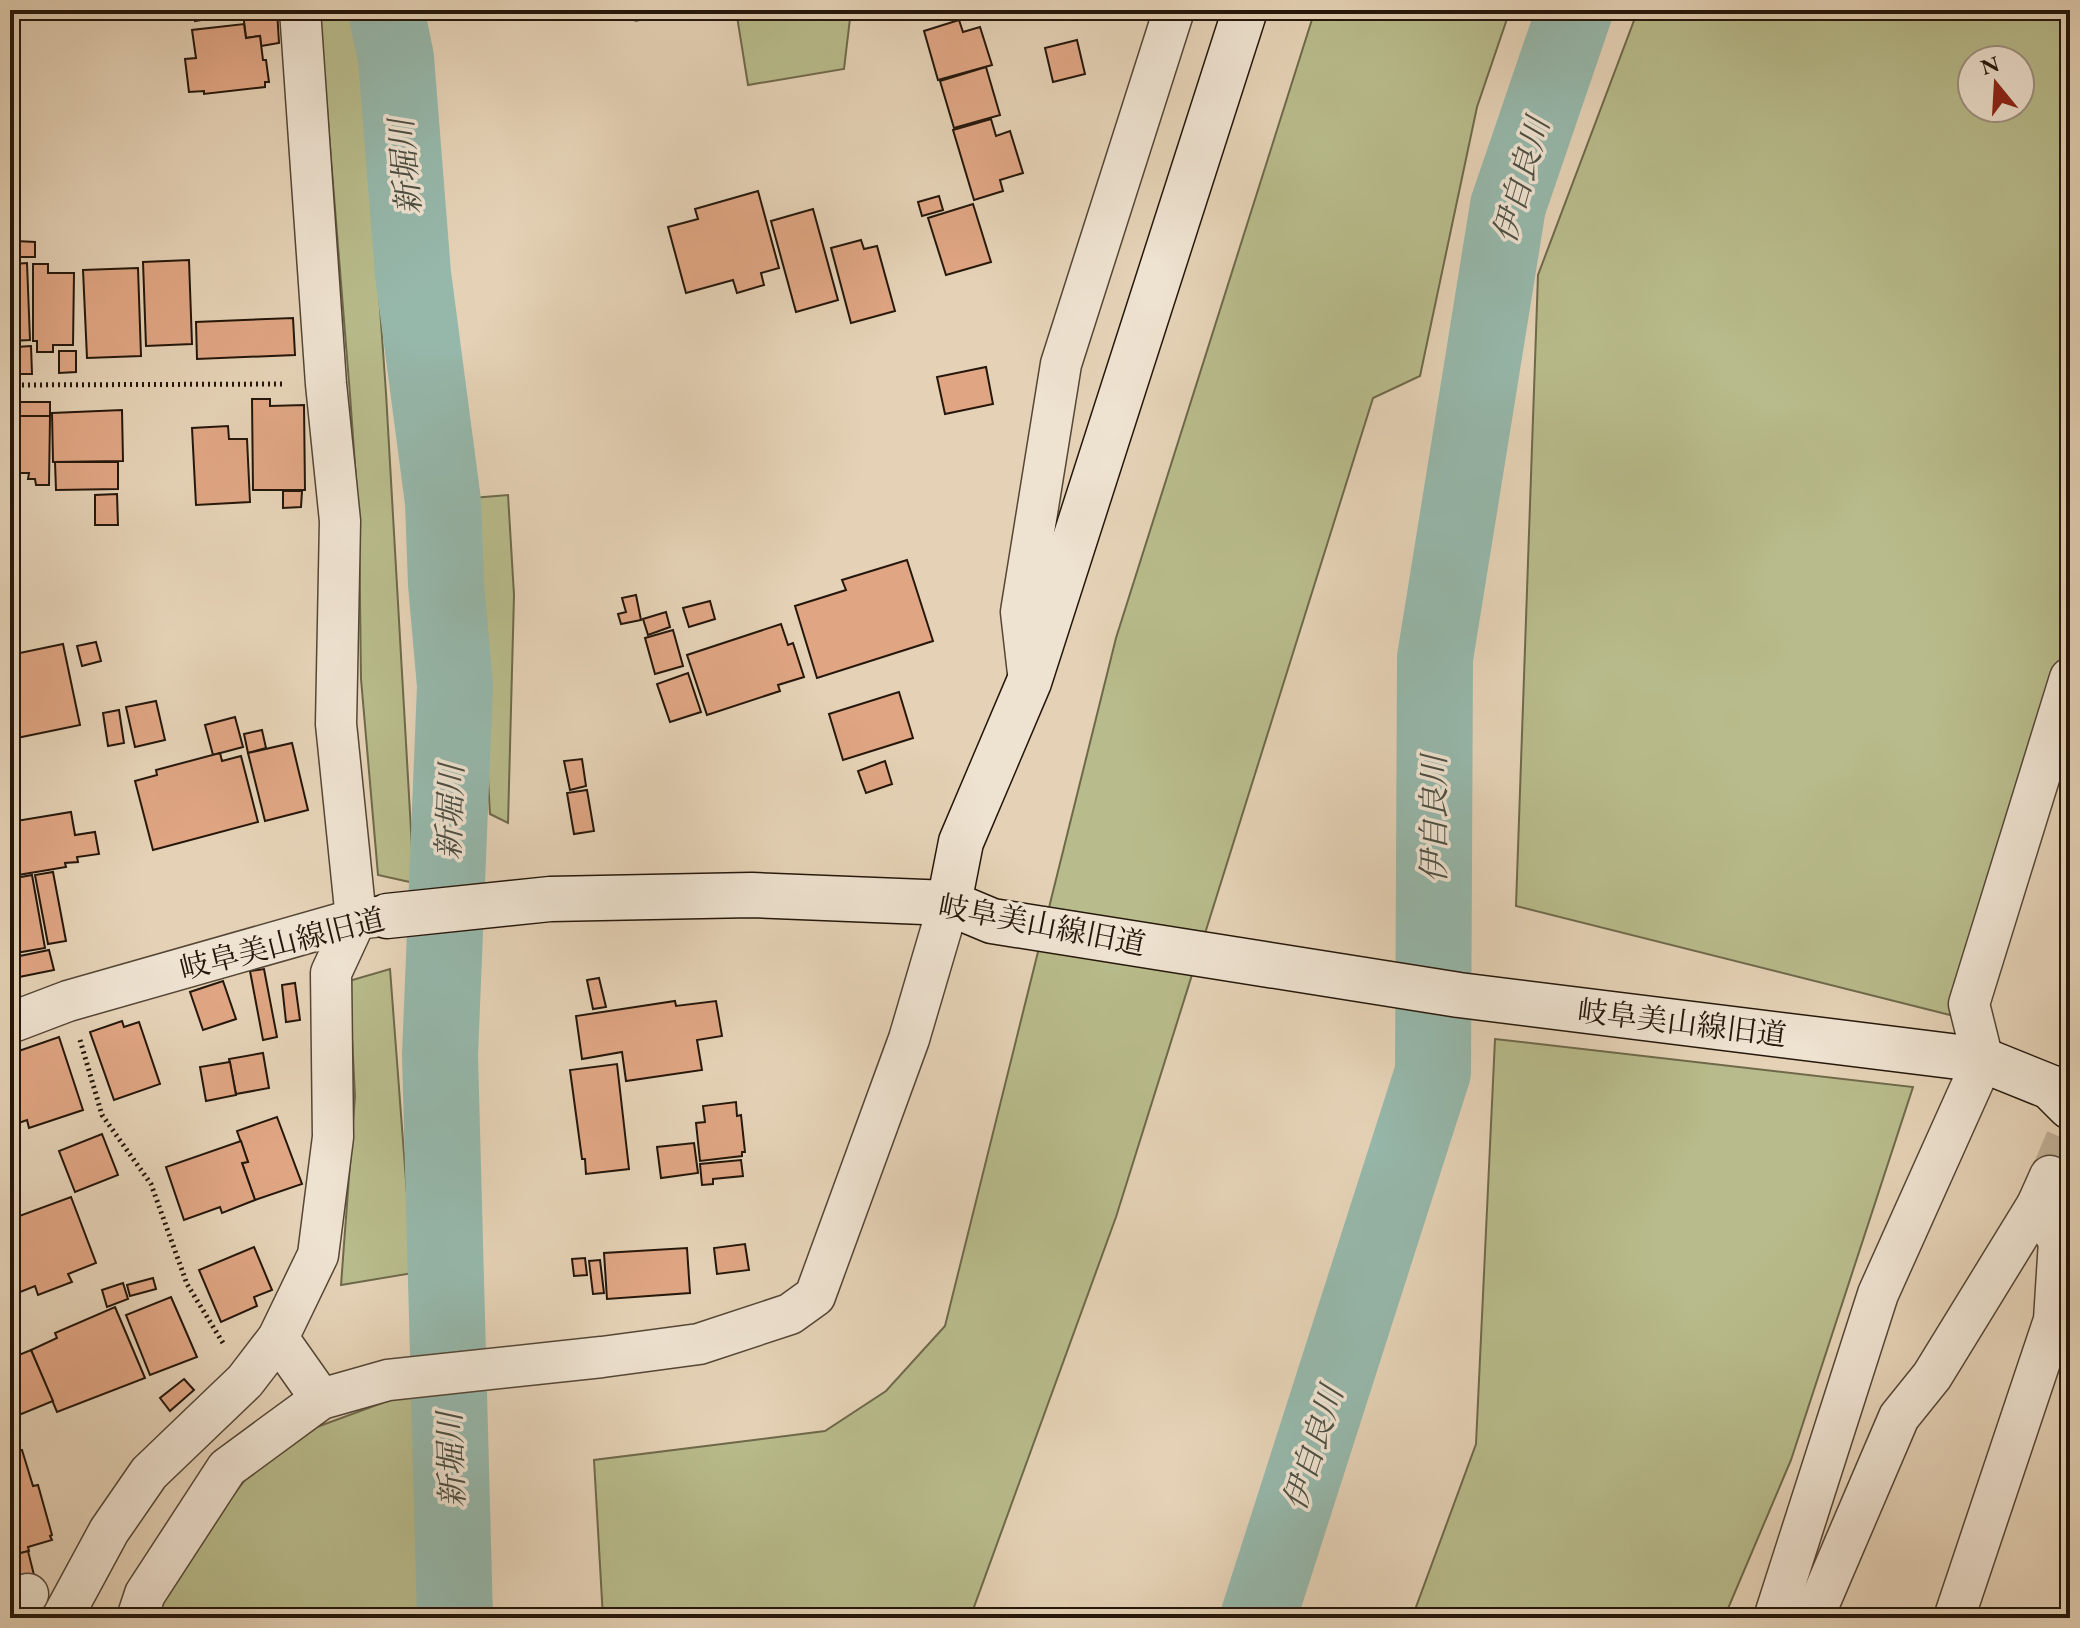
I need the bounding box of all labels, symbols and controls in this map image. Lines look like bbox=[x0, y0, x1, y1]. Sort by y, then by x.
north arrow bbox=[1956, 44, 2036, 124]
text: N bbox=[1977, 49, 2003, 82]
water label: 伊自良川 bbox=[1483, 110, 1560, 247]
water label: 新堀川 bbox=[380, 114, 430, 217]
water label: 伊自良川 bbox=[1413, 752, 1455, 883]
water label: 新堀川 bbox=[427, 760, 473, 861]
street label: 岐阜美山線旧道 bbox=[935, 885, 1149, 964]
street label: 岐阜美山線旧道 bbox=[175, 899, 388, 988]
street label: 岐阜美山線旧道 bbox=[1575, 990, 1789, 1055]
water label: 伊自良川 bbox=[1273, 1378, 1354, 1515]
water label: 新堀川 bbox=[428, 1408, 474, 1509]

